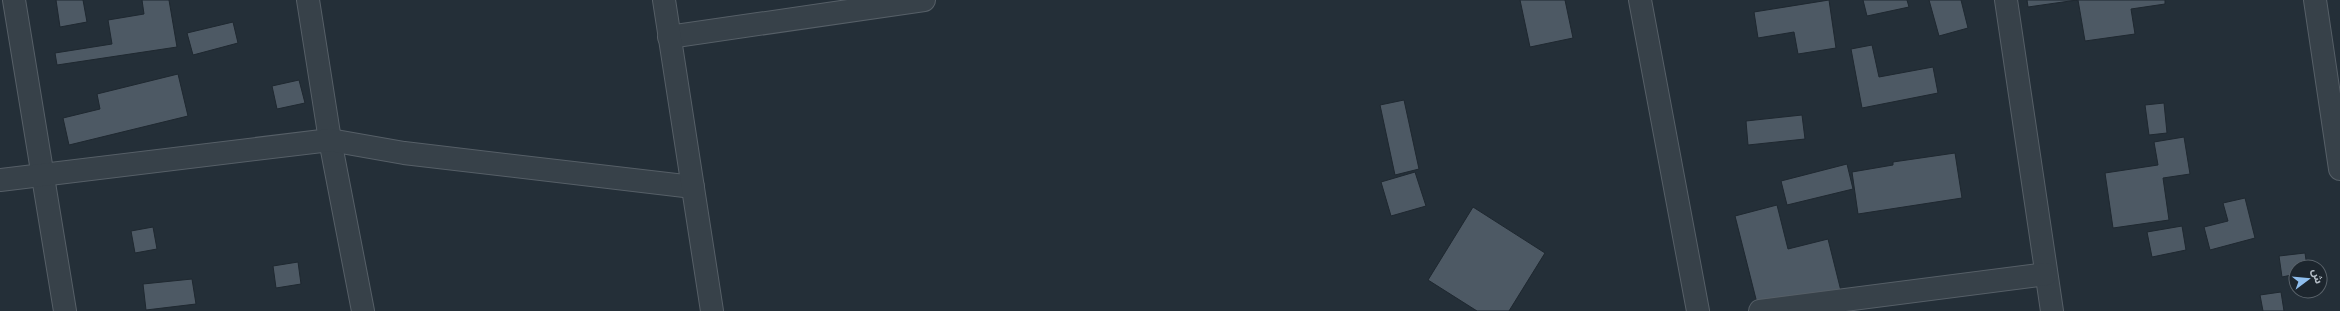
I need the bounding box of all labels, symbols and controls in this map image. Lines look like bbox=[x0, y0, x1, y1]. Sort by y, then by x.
north arrow bbox=[2288, 259, 2328, 299]
text: ش bbox=[2309, 267, 2325, 285]

